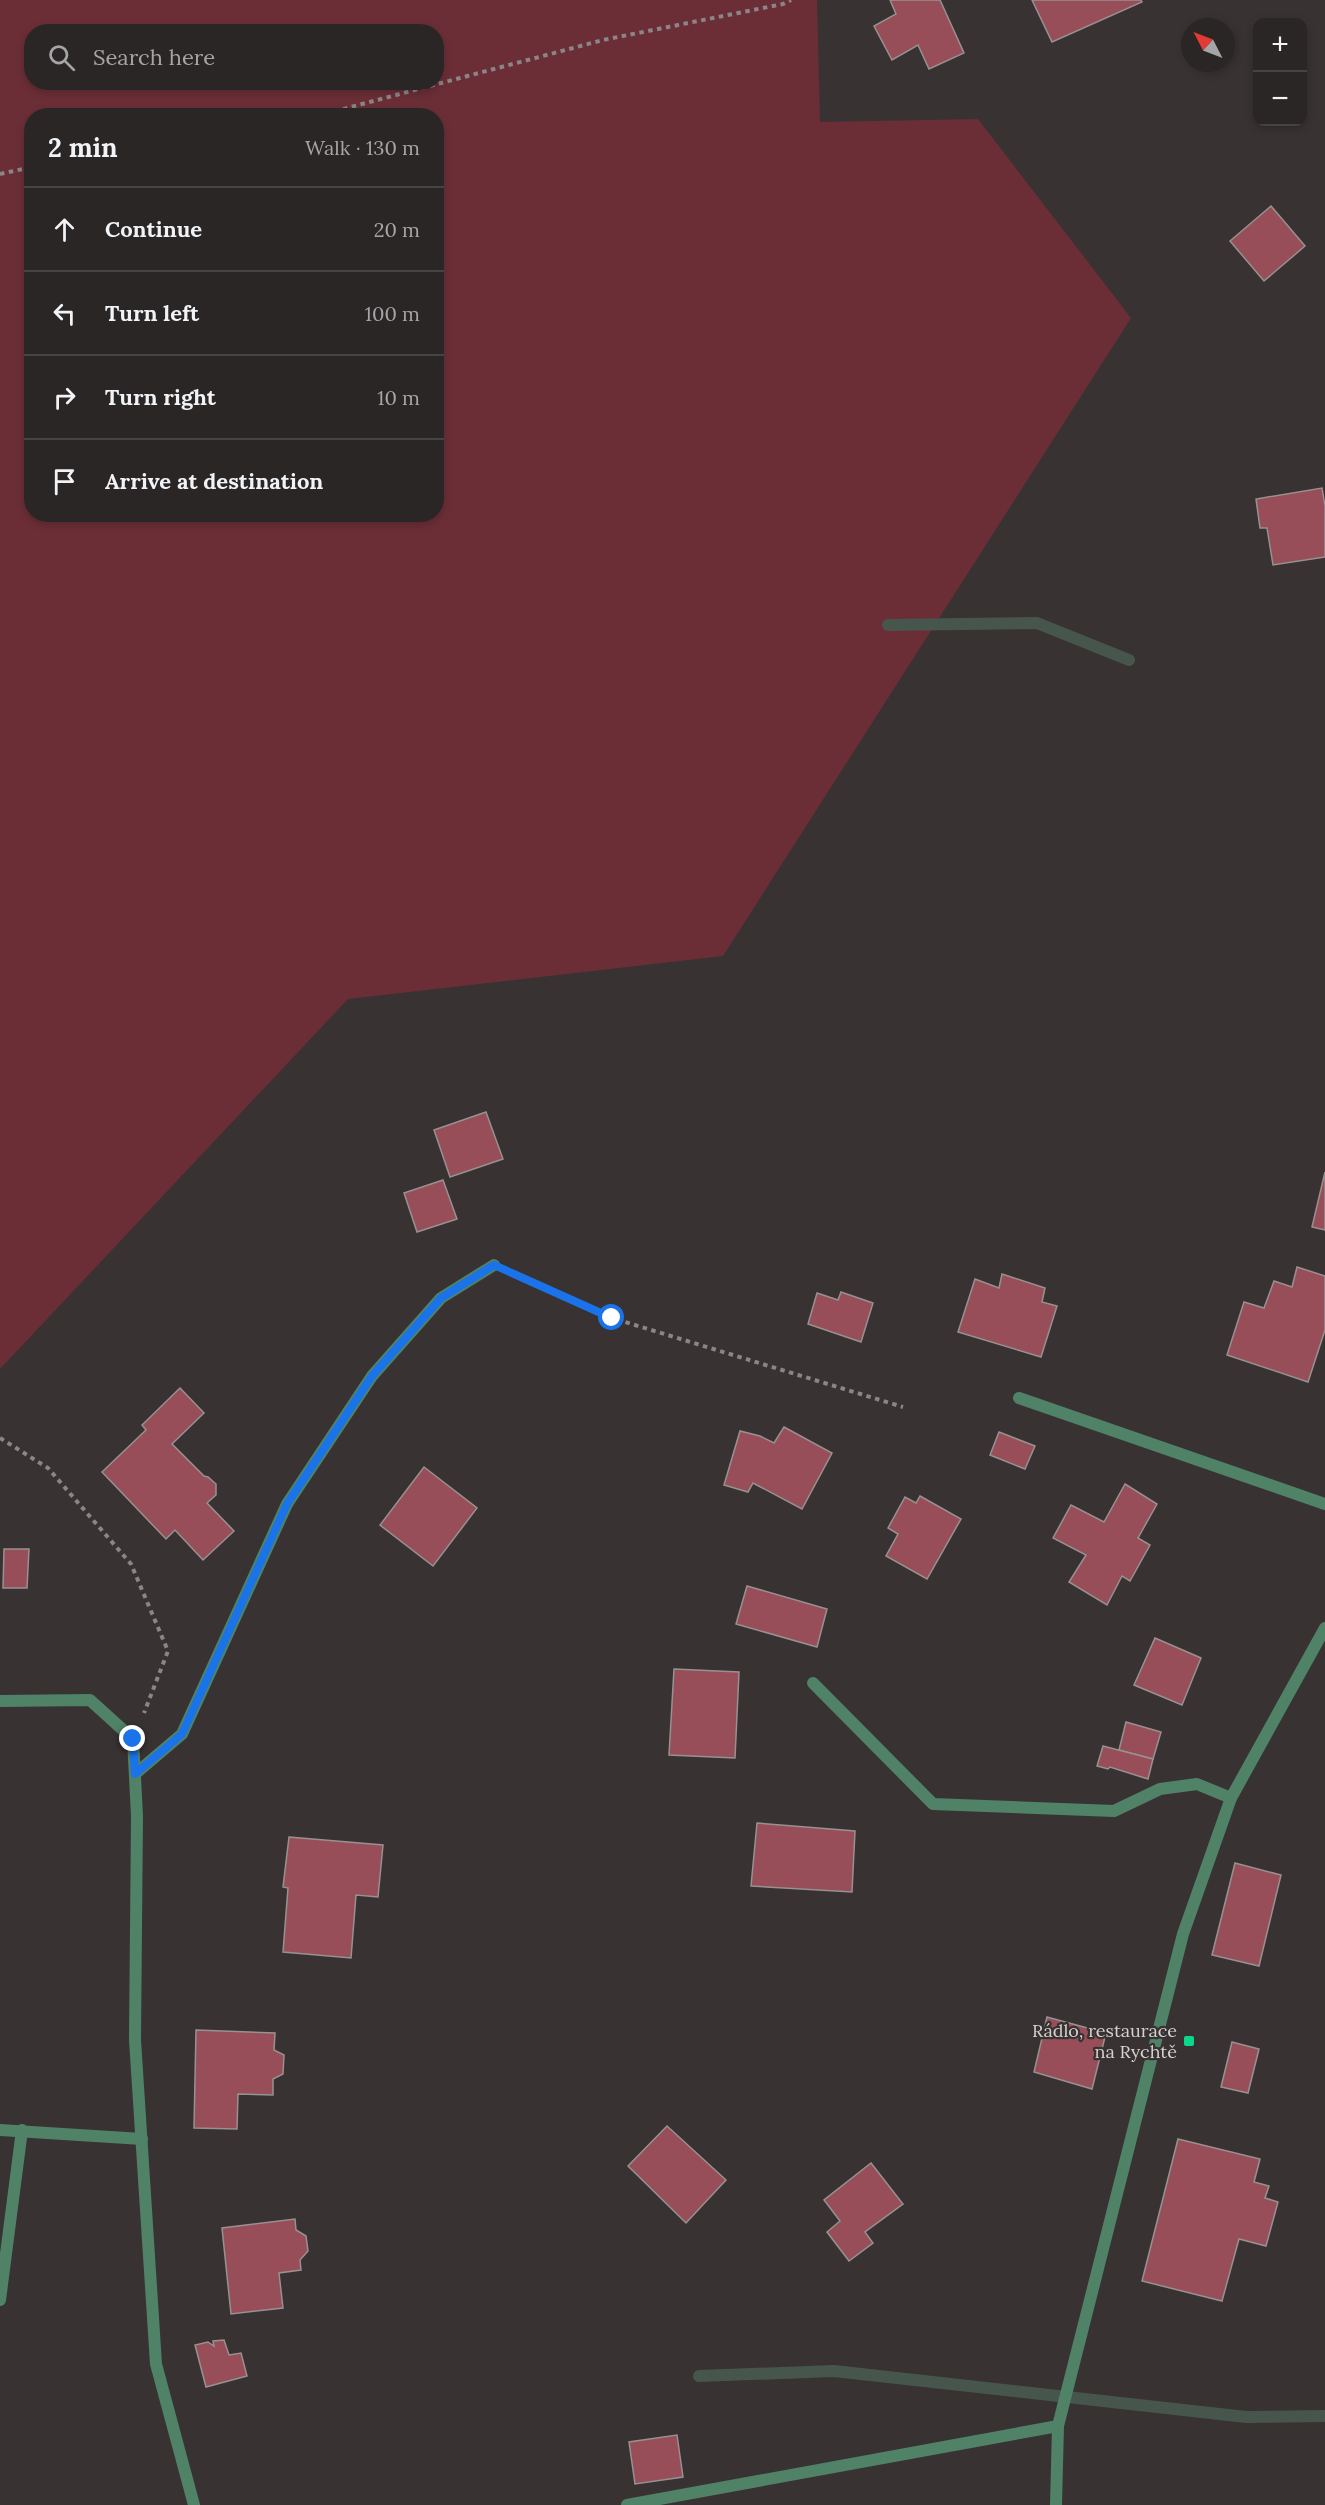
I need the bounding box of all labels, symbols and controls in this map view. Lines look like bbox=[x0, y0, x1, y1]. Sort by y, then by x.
north arrow bbox=[1181, 18, 1235, 72]
map controls bbox=[1253, 18, 1307, 126]
button: + bbox=[1253, 18, 1307, 72]
search box bbox=[24, 24, 444, 90]
icon: search bbox=[45, 41, 78, 74]
text: Search here bbox=[93, 43, 215, 71]
button: − bbox=[1253, 72, 1307, 126]
text: 2 min bbox=[48, 131, 118, 164]
text: Walk · 130 m bbox=[305, 135, 420, 160]
icon: ahead bbox=[48, 213, 81, 246]
text: Continue bbox=[105, 215, 202, 243]
text: 20 m bbox=[374, 217, 420, 242]
icon: left bbox=[48, 297, 81, 330]
text: Turn left bbox=[105, 299, 199, 327]
text: 100 m bbox=[365, 301, 420, 326]
icon: right bbox=[48, 381, 81, 414]
text: Turn right bbox=[105, 383, 216, 411]
text: 10 m bbox=[377, 385, 420, 410]
icon: arrive bbox=[48, 465, 81, 498]
text: Arrive at destination bbox=[105, 467, 323, 495]
route start bbox=[598, 1304, 624, 1330]
route end bbox=[119, 1725, 145, 1751]
place label: Rádlo, restaurace na Rychtě bbox=[1032, 2019, 1177, 2063]
marker: Rádlo, restaurace na Rychtě bbox=[1182, 2034, 1196, 2048]

